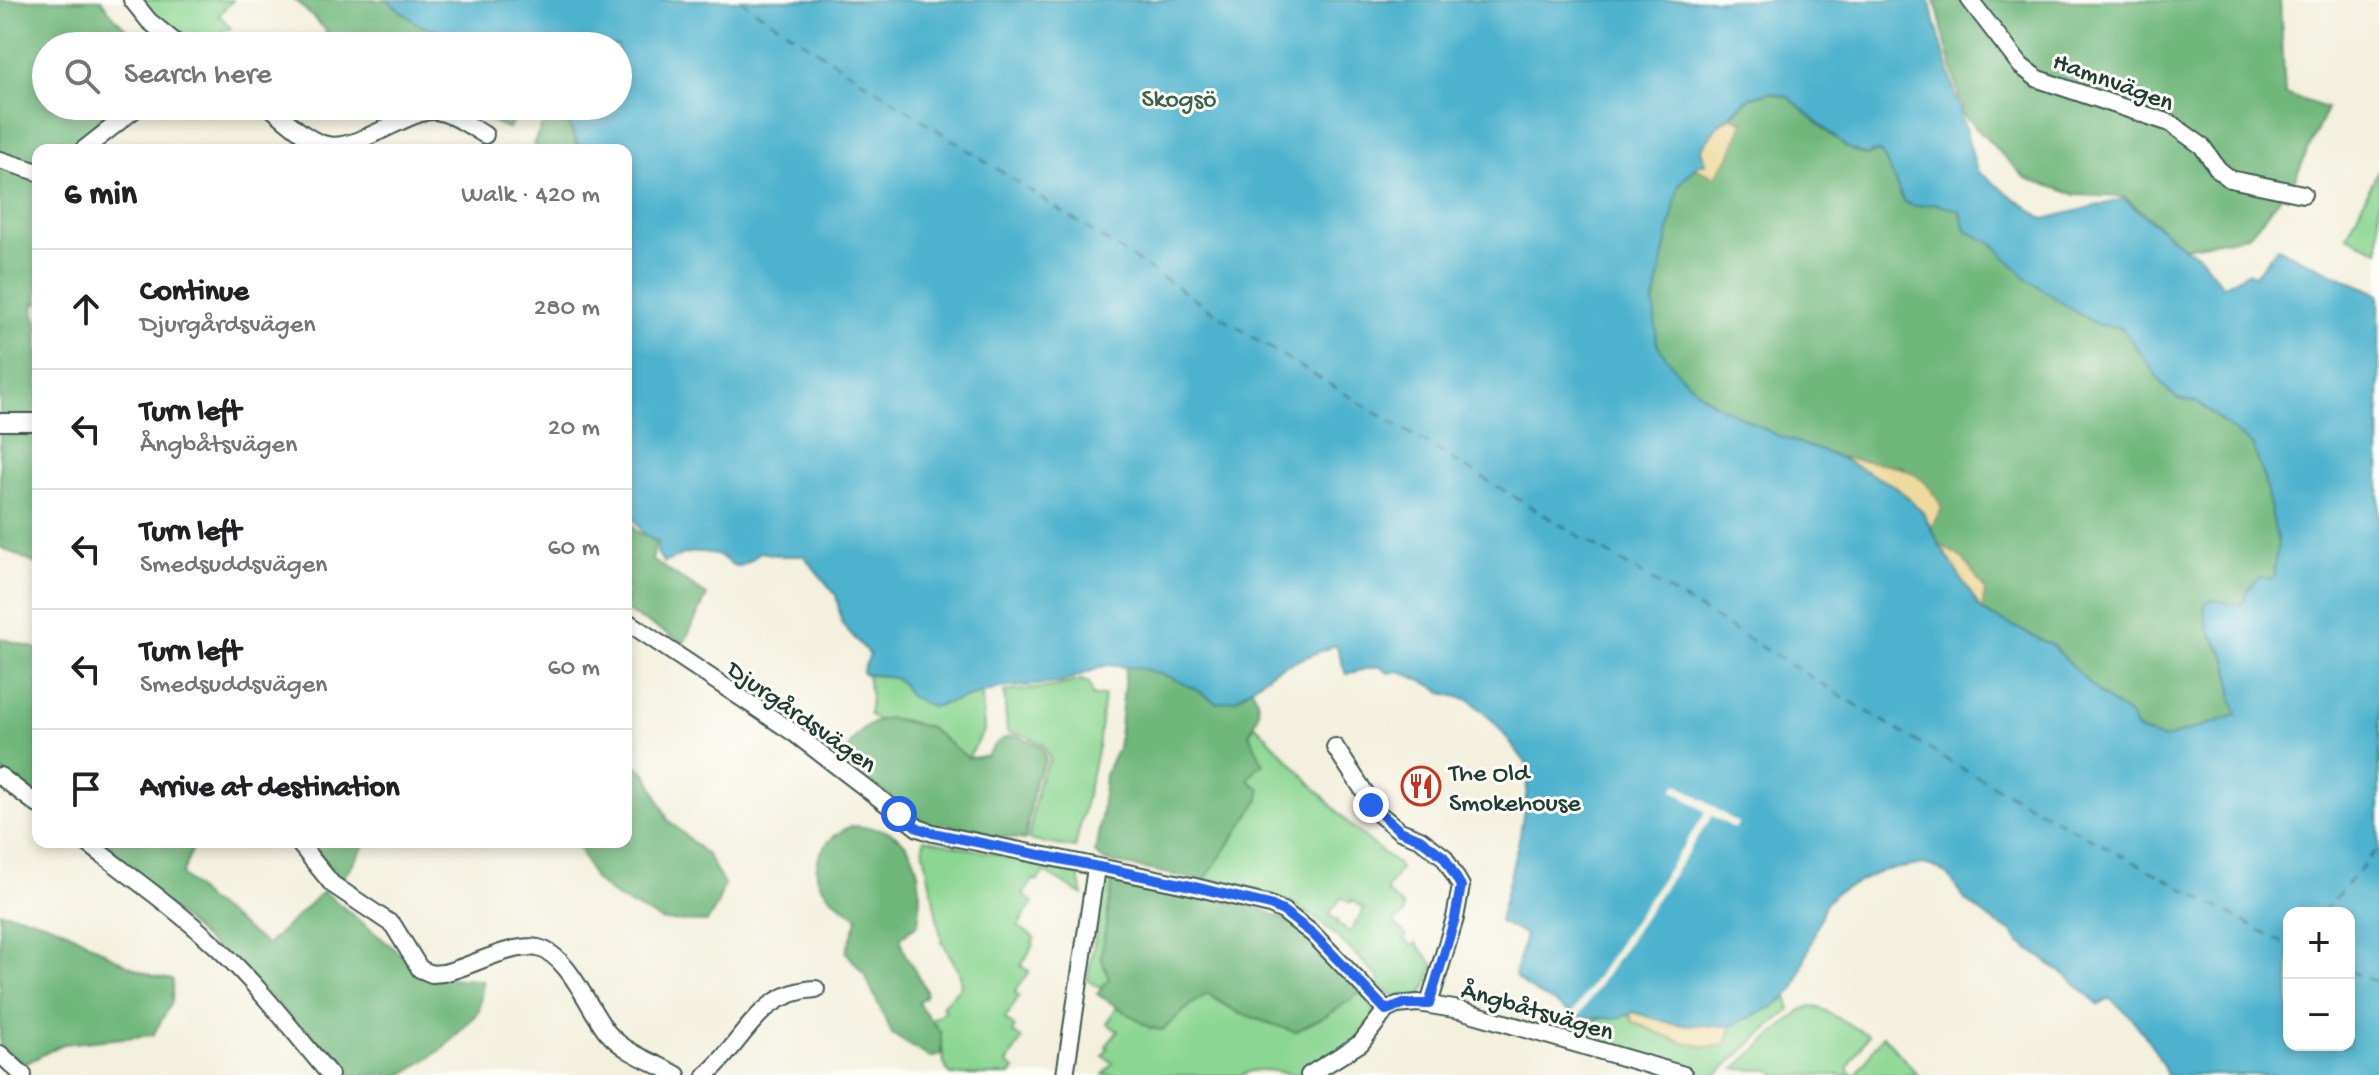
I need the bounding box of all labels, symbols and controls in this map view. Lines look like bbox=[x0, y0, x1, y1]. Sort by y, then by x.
search box bbox=[32, 32, 632, 120]
street label: Hamnvägen bbox=[2048, 48, 2178, 121]
icon: search bbox=[60, 54, 104, 98]
text: Search here bbox=[124, 59, 272, 94]
park label: Skogsö bbox=[1141, 86, 1217, 117]
text: 6 min bbox=[64, 176, 137, 216]
text: Walk · 420 m bbox=[461, 181, 600, 212]
text: Continue bbox=[140, 276, 249, 311]
icon: ahead bbox=[64, 287, 108, 331]
text: 280 m bbox=[534, 294, 600, 325]
text: Djurgårdsvägen bbox=[140, 311, 316, 342]
text: Turn left bbox=[140, 396, 241, 431]
icon: left bbox=[64, 407, 108, 451]
text: 20 m bbox=[548, 414, 600, 445]
text: Ångbåtsvägen bbox=[140, 431, 297, 462]
text: Turn left bbox=[140, 516, 241, 551]
icon: left bbox=[64, 527, 108, 571]
text: 60 m bbox=[547, 534, 600, 565]
text: Smedsuddsvägen bbox=[140, 551, 327, 582]
text: Turn left bbox=[140, 636, 241, 671]
icon: left bbox=[64, 647, 108, 691]
text: 60 m bbox=[547, 654, 600, 685]
street label: Djurgårdsvägen bbox=[718, 654, 882, 782]
text: Smedsuddsvägen bbox=[140, 671, 327, 702]
place label: The Old Smokehouse bbox=[1447, 760, 1581, 821]
restaurant icon: The Old Smokehouse bbox=[1400, 765, 1442, 807]
icon: arrive bbox=[64, 767, 108, 811]
text: Arrive at destination bbox=[140, 772, 400, 807]
route end bbox=[1353, 787, 1389, 823]
route start bbox=[881, 796, 917, 832]
map controls bbox=[2283, 907, 2355, 1051]
button: + bbox=[2283, 907, 2355, 979]
street label: Ångbåtsvägen bbox=[1457, 976, 1618, 1050]
button: − bbox=[2283, 979, 2355, 1051]

